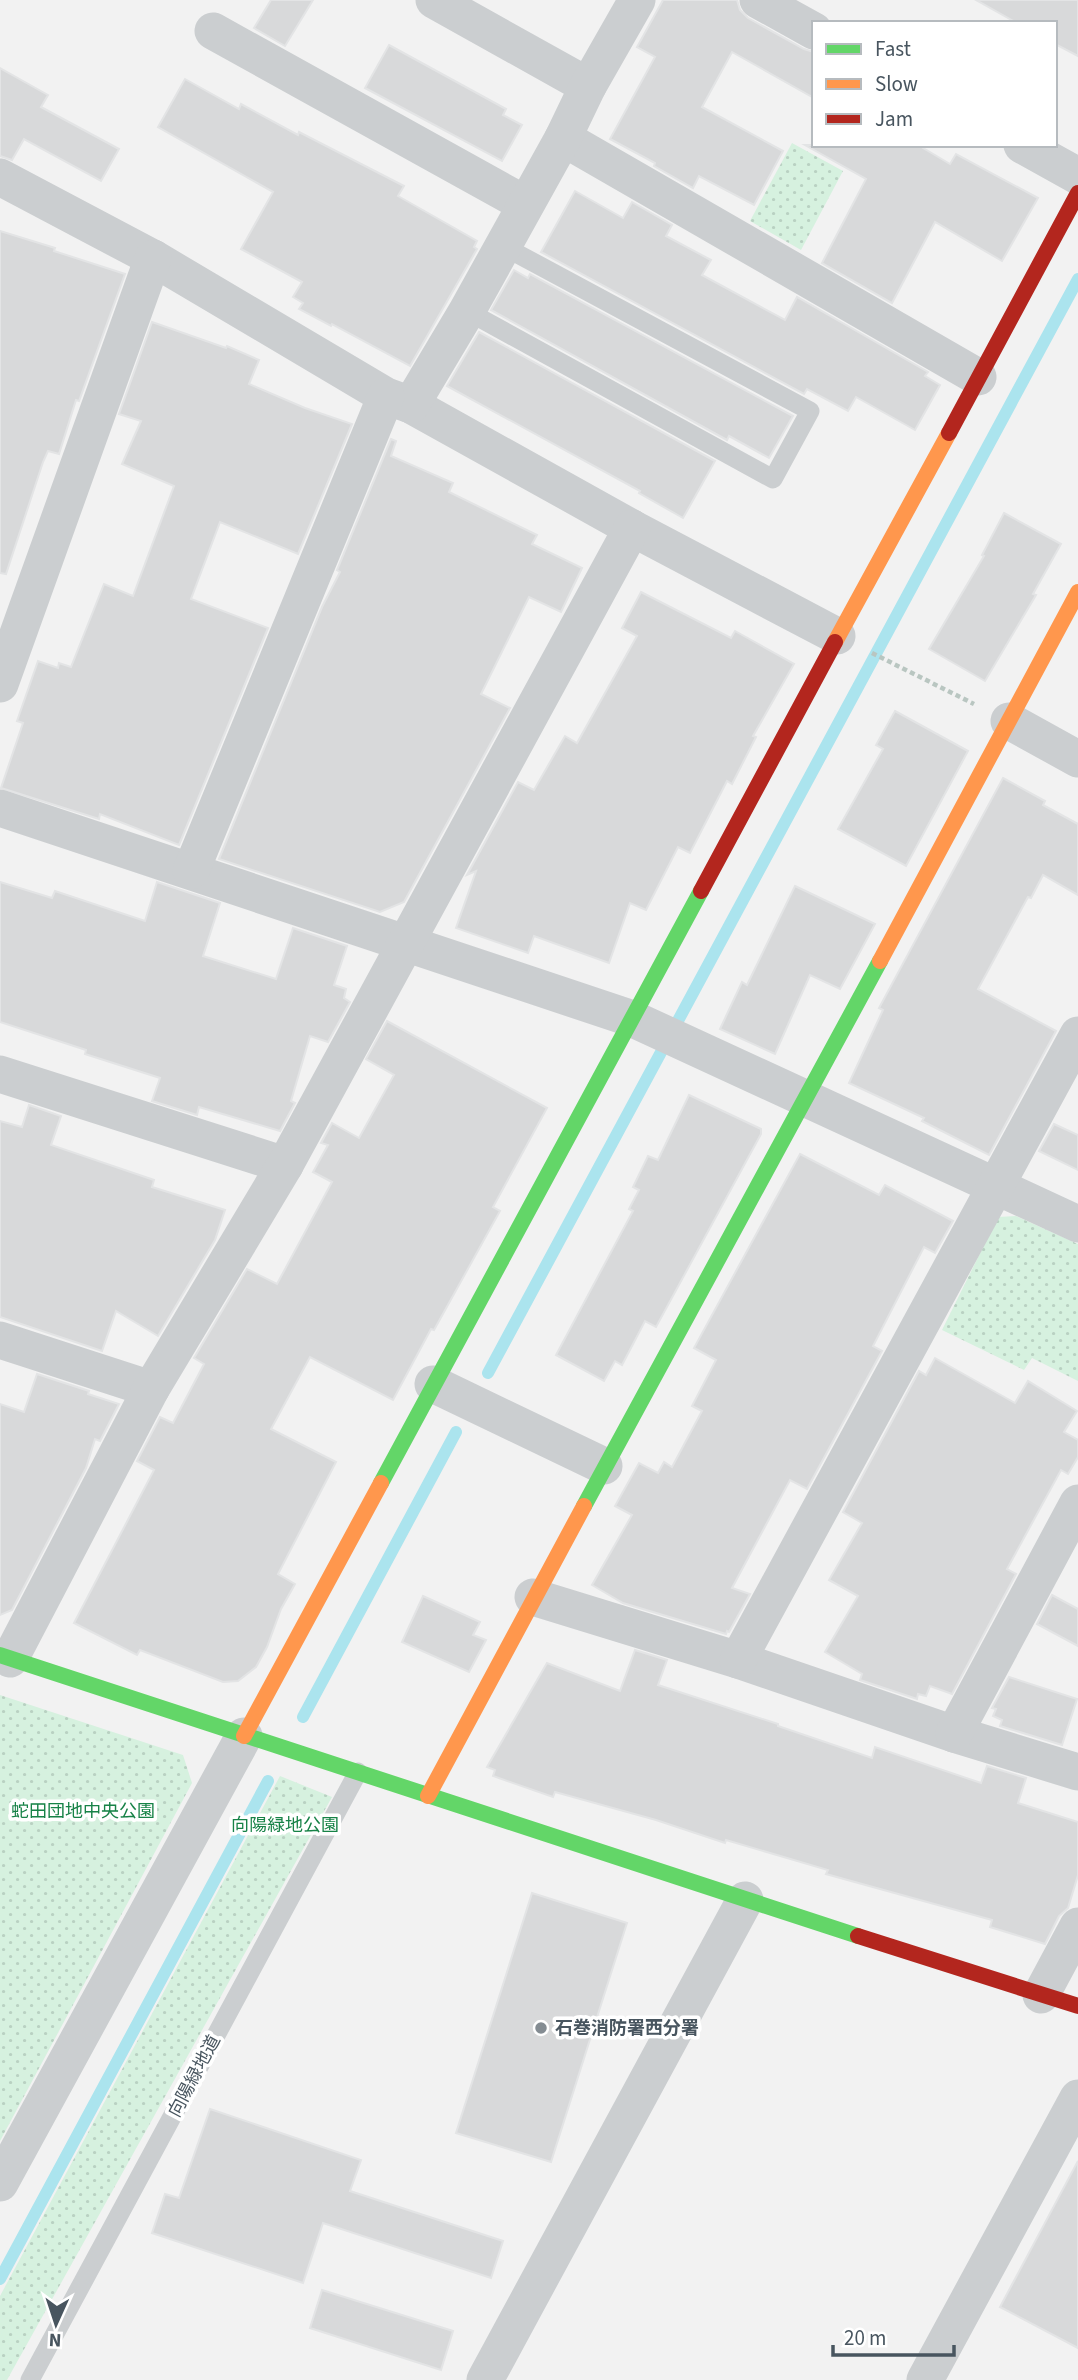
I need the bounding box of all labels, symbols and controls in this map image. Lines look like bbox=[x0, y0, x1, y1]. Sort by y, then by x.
legend bbox=[812, 21, 1057, 147]
text: Fast bbox=[875, 34, 911, 64]
text: Slow bbox=[875, 69, 918, 99]
text: Jam bbox=[875, 104, 913, 134]
park label: 蛇田団地中央公園 bbox=[11, 1799, 155, 1824]
park label: 向陽緑地公園 bbox=[231, 1813, 339, 1838]
place label: 石巻消防署西分署 bbox=[555, 2016, 699, 2041]
marker: 石巻消防署西分署 bbox=[533, 2020, 549, 2036]
street label: 向陽緑地道 bbox=[162, 2031, 227, 2122]
north arrow bbox=[21, 2289, 91, 2359]
scale bar bbox=[833, 2314, 954, 2358]
text: 20 m bbox=[844, 2323, 886, 2353]
text: N bbox=[48, 2326, 62, 2353]

